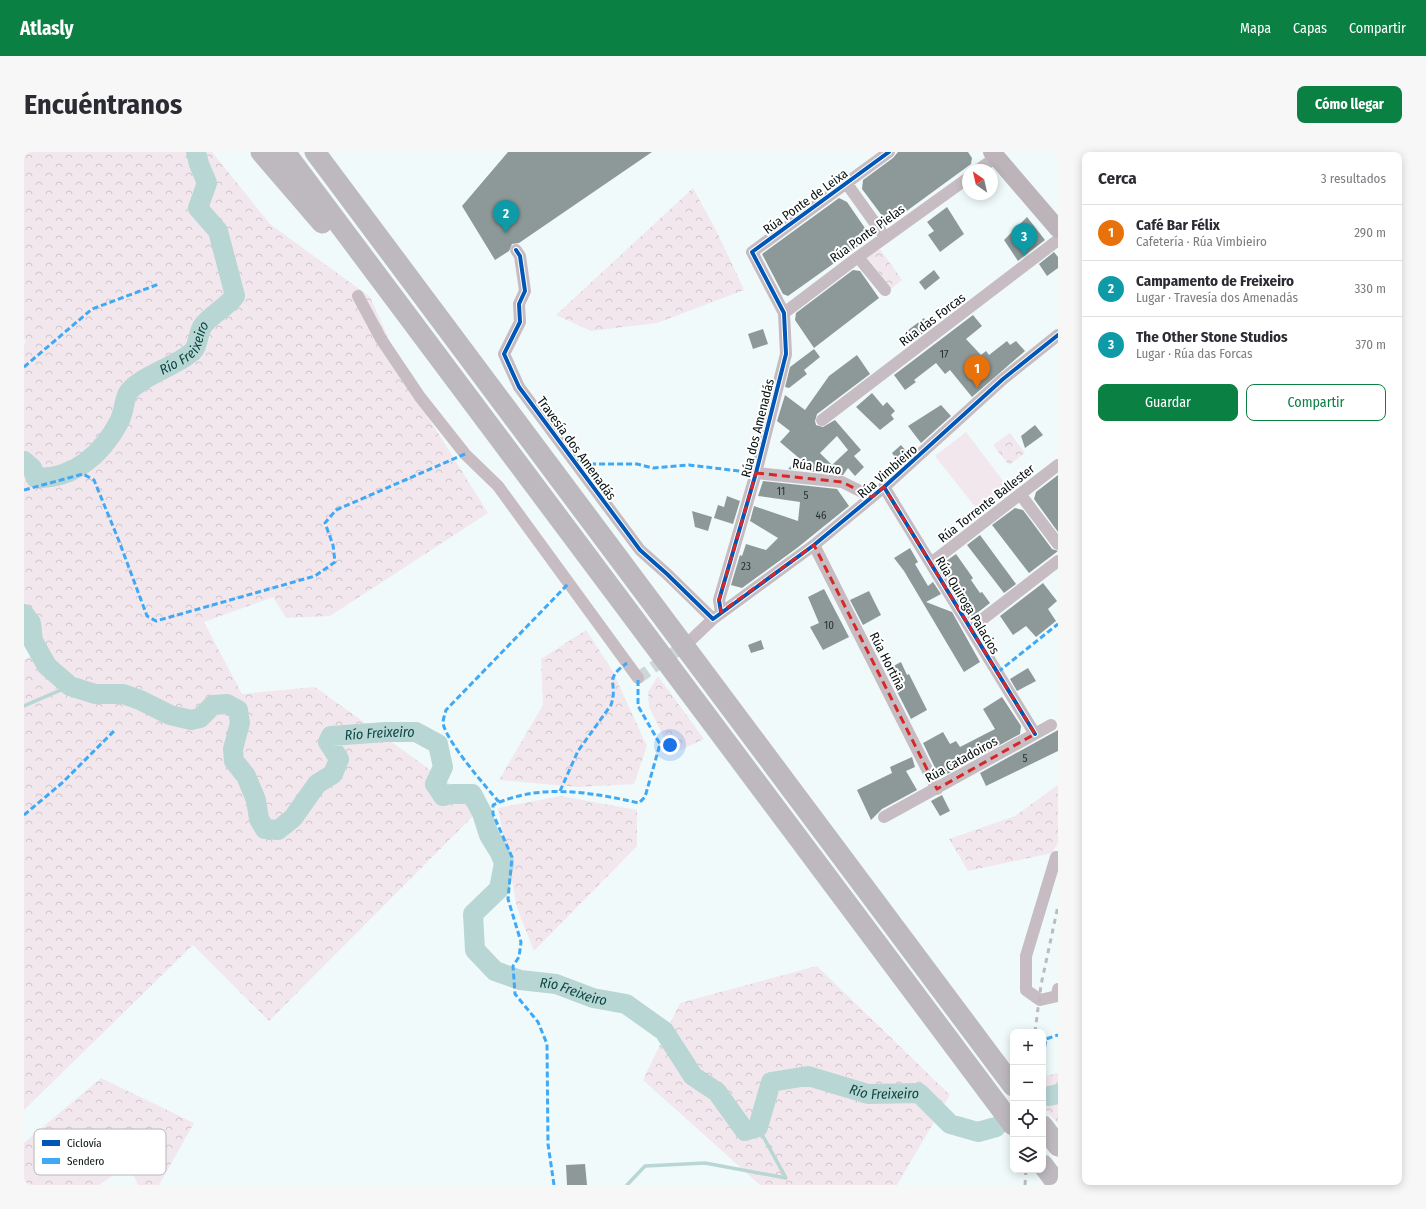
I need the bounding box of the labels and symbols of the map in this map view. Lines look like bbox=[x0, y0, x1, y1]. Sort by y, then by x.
north arrow bbox=[962, 164, 998, 200]
street label: Rúa Ponte de Leixa bbox=[760, 166, 850, 237]
pin: 2 bbox=[493, 200, 519, 233]
street label: Rúa Ponte Pielas bbox=[827, 201, 908, 266]
pin: 3 bbox=[1011, 223, 1037, 256]
street label: Rúa das Forcas bbox=[896, 289, 969, 349]
water label: Río Freixeiro bbox=[157, 318, 213, 379]
house number: 17 bbox=[940, 348, 949, 361]
pin: 1 bbox=[964, 355, 990, 388]
street label: Rúa dos Amenadás bbox=[738, 377, 777, 479]
street label: Travesía dos Amenadás bbox=[534, 394, 619, 503]
street label: Rúa Vimbieiro bbox=[854, 441, 920, 501]
street label: Rúa Buxo bbox=[791, 456, 843, 477]
street label: Rúa Torrente Ballester bbox=[935, 461, 1038, 546]
house number: 11 bbox=[777, 485, 785, 498]
house number: 5 bbox=[803, 489, 809, 502]
house number: 46 bbox=[816, 509, 827, 522]
street label: Rúa Quiroga Palacios bbox=[933, 554, 1003, 657]
house number: 23 bbox=[741, 560, 751, 573]
house number: 10 bbox=[824, 619, 834, 632]
street label: Rúa Hortiña bbox=[867, 630, 909, 693]
water label: Río Freixeiro bbox=[344, 724, 414, 744]
street label: Rúa Catadoiros bbox=[922, 733, 1000, 785]
your location bbox=[660, 735, 680, 755]
house number: 5 bbox=[1022, 752, 1028, 765]
water label: Río Freixeiro bbox=[539, 974, 608, 1009]
water label: Río Freixeiro bbox=[847, 1081, 919, 1103]
legend bbox=[34, 1129, 166, 1175]
text: Ciclovía bbox=[67, 1137, 102, 1150]
text: Sendero bbox=[67, 1155, 105, 1168]

